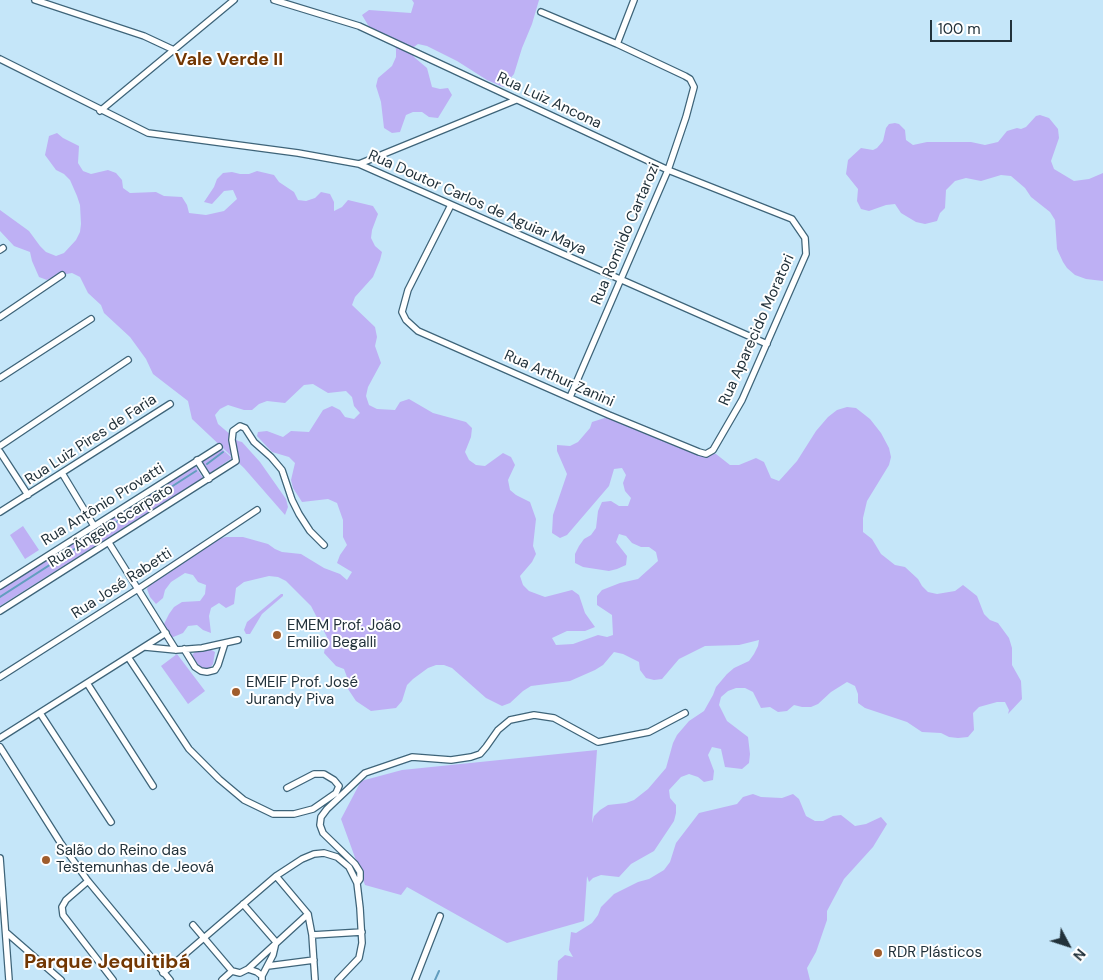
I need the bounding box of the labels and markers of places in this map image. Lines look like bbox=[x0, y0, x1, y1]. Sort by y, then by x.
place label: EMEM Prof. João Emilio Begalli bbox=[287, 617, 401, 652]
marker: EMEM Prof. João Emilio Begalli bbox=[271, 629, 283, 641]
place label: EMEIF Prof. José Jurandy Piva bbox=[246, 674, 358, 709]
marker: EMEIF Prof. José Jurandy Piva bbox=[230, 686, 242, 698]
place label: Salão do Reino das Testemunhas de Jeová bbox=[56, 842, 214, 877]
marker: Salão do Reino das Testemunhas de Jeová bbox=[40, 854, 52, 866]
place label: RDR Plásticos bbox=[888, 944, 982, 962]
marker: RDR Plásticos bbox=[872, 947, 884, 959]

